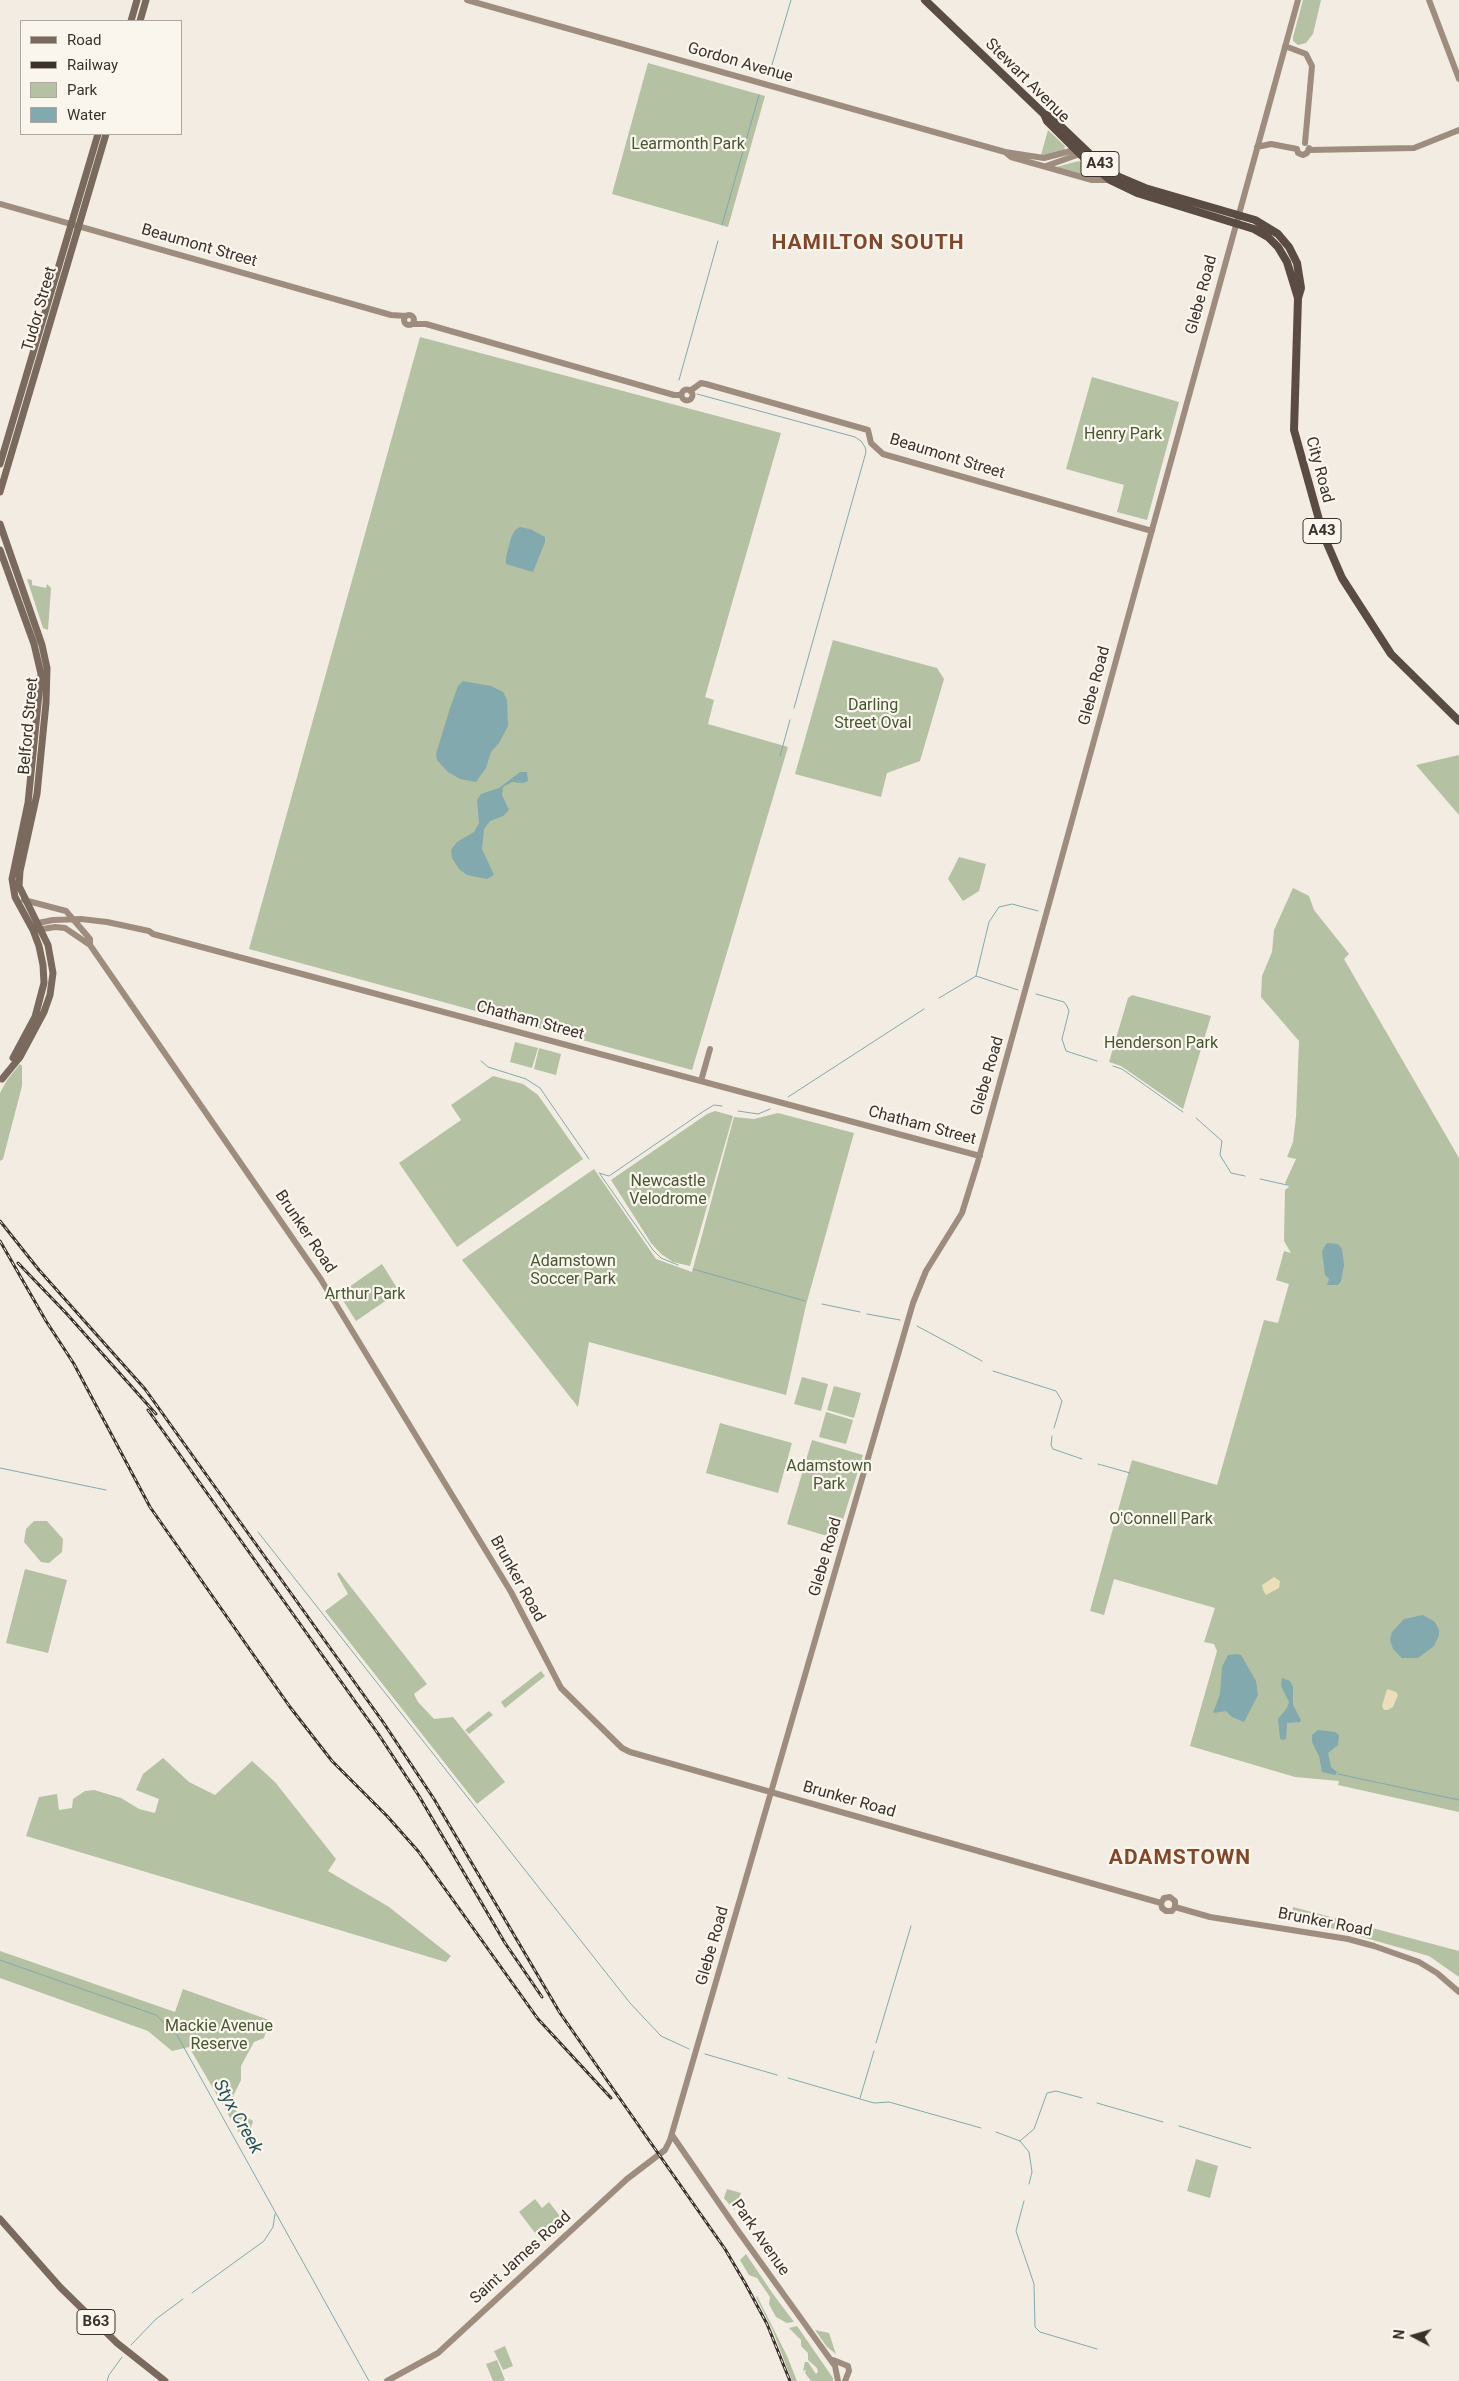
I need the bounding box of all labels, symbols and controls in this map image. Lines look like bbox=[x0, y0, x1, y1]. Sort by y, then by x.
legend bbox=[20, 20, 182, 135]
text: Road bbox=[67, 31, 101, 49]
street label: Stewart Avenue bbox=[981, 35, 1073, 127]
street label: Gordon Avenue bbox=[685, 39, 795, 87]
text: Railway bbox=[67, 56, 118, 74]
text: Park bbox=[67, 81, 97, 99]
text: Water bbox=[67, 106, 106, 124]
park label: Learmonth Park bbox=[631, 135, 745, 155]
road number: A43 bbox=[1081, 152, 1119, 176]
street label: Beaumont Street bbox=[139, 220, 259, 272]
district label: HAMILTON SOUTH bbox=[770, 231, 966, 257]
street label: Glebe Road bbox=[1182, 253, 1222, 337]
street label: Tudor Street bbox=[19, 264, 61, 354]
park label: Henry Park bbox=[1084, 425, 1162, 445]
street label: Beaumont Street bbox=[887, 430, 1007, 484]
street label: City Road bbox=[1301, 435, 1337, 505]
road number: A43 bbox=[1303, 518, 1341, 544]
street label: Glebe Road bbox=[1075, 644, 1115, 728]
street label: Belford Street bbox=[15, 677, 43, 775]
park label: Darling Street Oval bbox=[834, 696, 912, 734]
street label: Chatham Street bbox=[474, 997, 586, 1045]
street label: Glebe Road bbox=[968, 1034, 1008, 1118]
park label: Henderson Park bbox=[1104, 1034, 1218, 1054]
street label: Chatham Street bbox=[866, 1102, 978, 1150]
park label: Newcastle Velodrome bbox=[629, 1172, 707, 1210]
street label: Brunker Road bbox=[270, 1187, 340, 1277]
park label: Adamstown Soccer Park bbox=[530, 1252, 616, 1290]
park label: Arthur Park bbox=[325, 1285, 405, 1305]
park label: Adamstown Park bbox=[786, 1457, 872, 1495]
park label: O'Connell Park bbox=[1109, 1510, 1213, 1530]
street label: Glebe Road bbox=[806, 1515, 846, 1599]
street label: Brunker Road bbox=[485, 1533, 549, 1625]
street label: Brunker Road bbox=[800, 1778, 898, 1822]
district label: ADAMSTOWN bbox=[1108, 1846, 1252, 1872]
street label: Glebe Road bbox=[693, 1904, 733, 1988]
street label: Brunker Road bbox=[1276, 1904, 1374, 1942]
park label: Mackie Avenue Reserve bbox=[165, 2017, 273, 2055]
water label: Styx Creek bbox=[208, 2076, 266, 2158]
street label: Park Avenue bbox=[727, 2196, 793, 2280]
street label: Saint James Road bbox=[467, 2208, 575, 2308]
road number: B63 bbox=[77, 2310, 115, 2334]
north arrow bbox=[1389, 2311, 1439, 2361]
text: N bbox=[1391, 2329, 1408, 2340]

